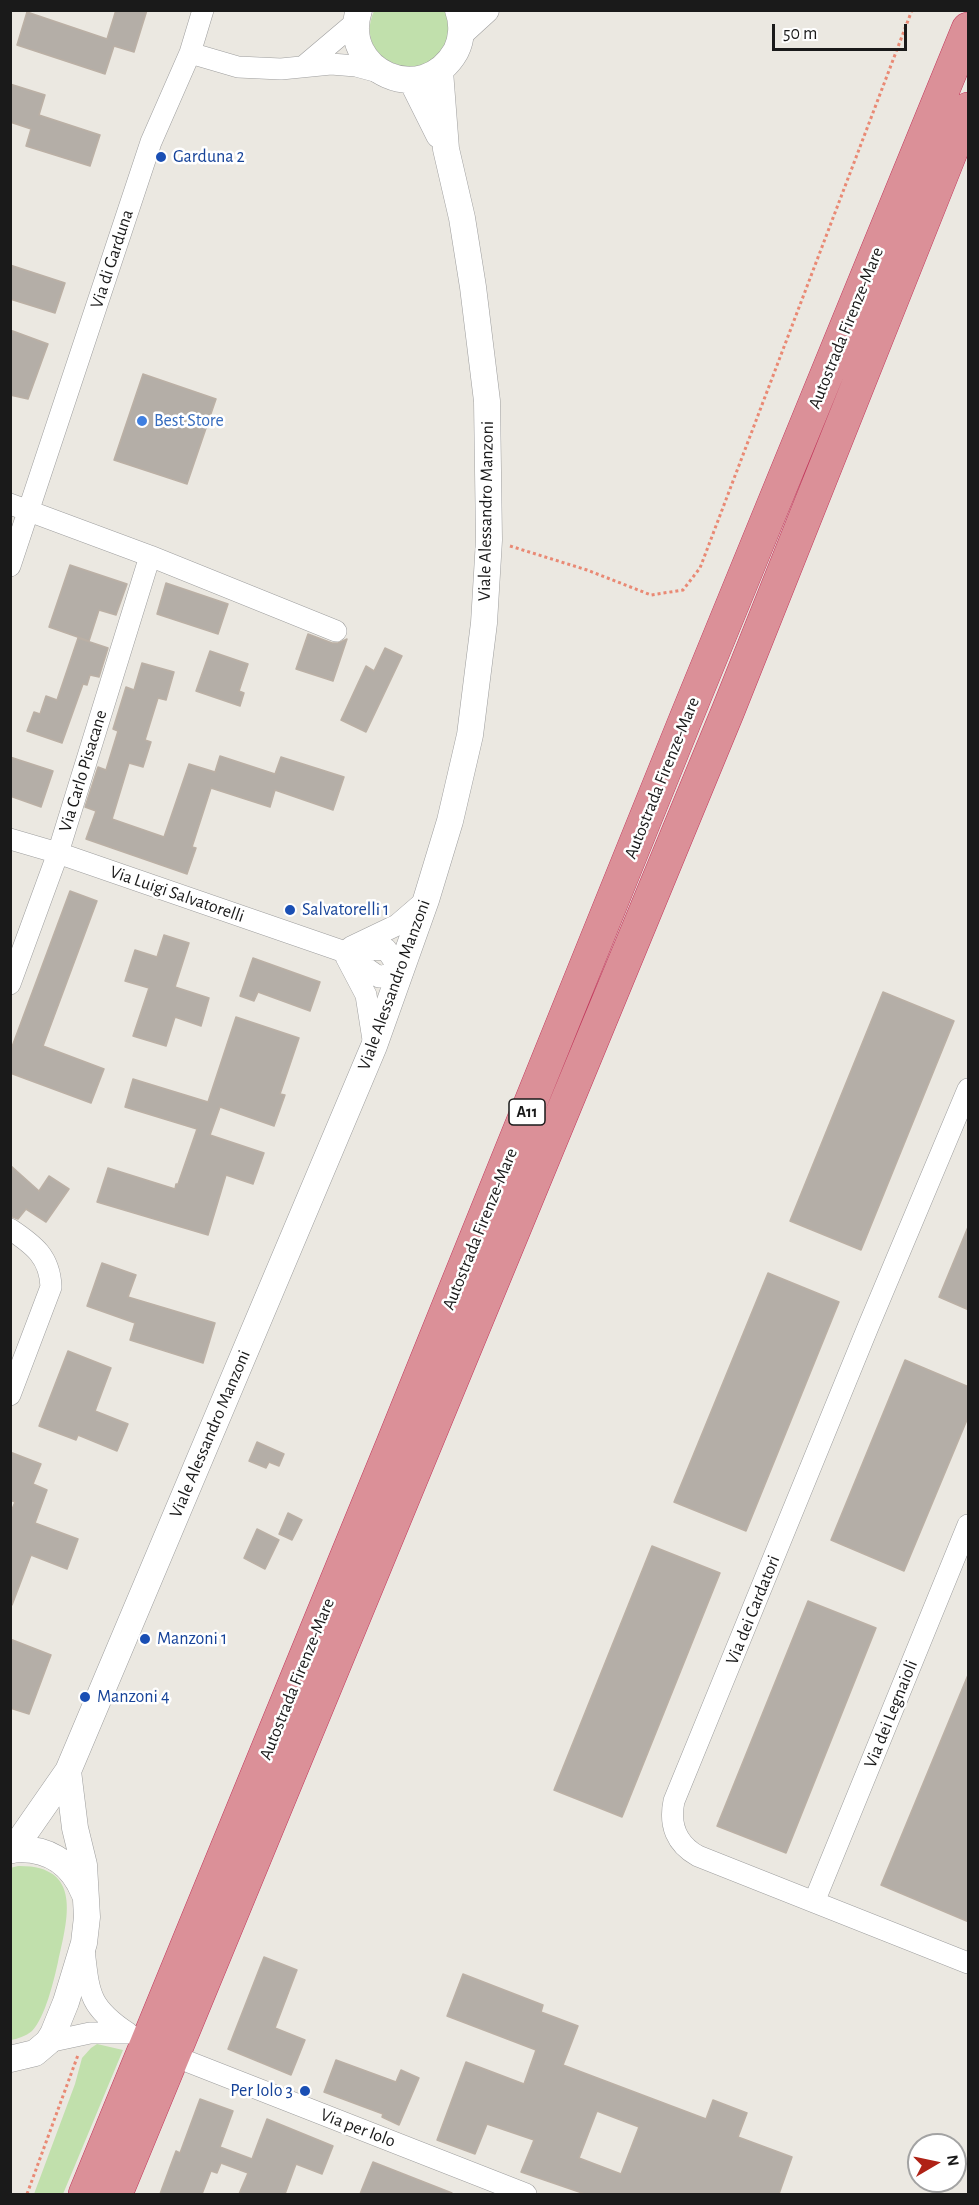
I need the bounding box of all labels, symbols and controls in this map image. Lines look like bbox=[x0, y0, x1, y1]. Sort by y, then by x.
scale bar bbox=[775, 12, 910, 50]
text: 50 m bbox=[783, 25, 817, 43]
place label: Garduna 2 bbox=[173, 146, 245, 168]
marker: Garduna 2 bbox=[154, 150, 168, 164]
street label: Via di Garduna bbox=[86, 207, 138, 311]
street label: Autostrada Firenze-Mare bbox=[804, 244, 888, 412]
place label: Best Store bbox=[154, 410, 224, 432]
marker: Best Store bbox=[135, 414, 149, 428]
street label: Viale Alessandro Manzoni bbox=[474, 421, 498, 601]
street label: Autostrada Firenze-Mare bbox=[620, 694, 704, 862]
street label: Via Carlo Pisacane bbox=[54, 707, 112, 835]
street label: Via Luigi Salvatorelli bbox=[107, 861, 247, 927]
street label: Viale Alessandro Manzoni bbox=[353, 897, 435, 1073]
place label: Salvatorelli 1 bbox=[302, 899, 389, 921]
marker: Salvatorelli 1 bbox=[283, 903, 297, 917]
road number: A11 bbox=[509, 1099, 545, 1125]
street label: Autostrada Firenze-Mare bbox=[438, 1145, 522, 1313]
street label: Viale Alessandro Manzoni bbox=[165, 1347, 255, 1521]
street label: Via dei Cardatori bbox=[721, 1552, 785, 1668]
street label: Autostrada Firenze-Mare bbox=[255, 1595, 339, 1763]
place label: Manzoni 1 bbox=[157, 1628, 227, 1650]
marker: Manzoni 1 bbox=[138, 1632, 152, 1646]
street label: Via dei Legnaioli bbox=[860, 1657, 922, 1771]
place label: Manzoni 4 bbox=[97, 1686, 170, 1708]
marker: Manzoni 4 bbox=[78, 1690, 92, 1704]
place label: Per Iolo 3 bbox=[230, 2080, 293, 2102]
marker: Per Iolo 3 bbox=[298, 2084, 312, 2098]
street label: Via per Iolo bbox=[317, 2104, 399, 2152]
north arrow bbox=[907, 2133, 967, 2193]
text: N bbox=[944, 2154, 962, 2167]

